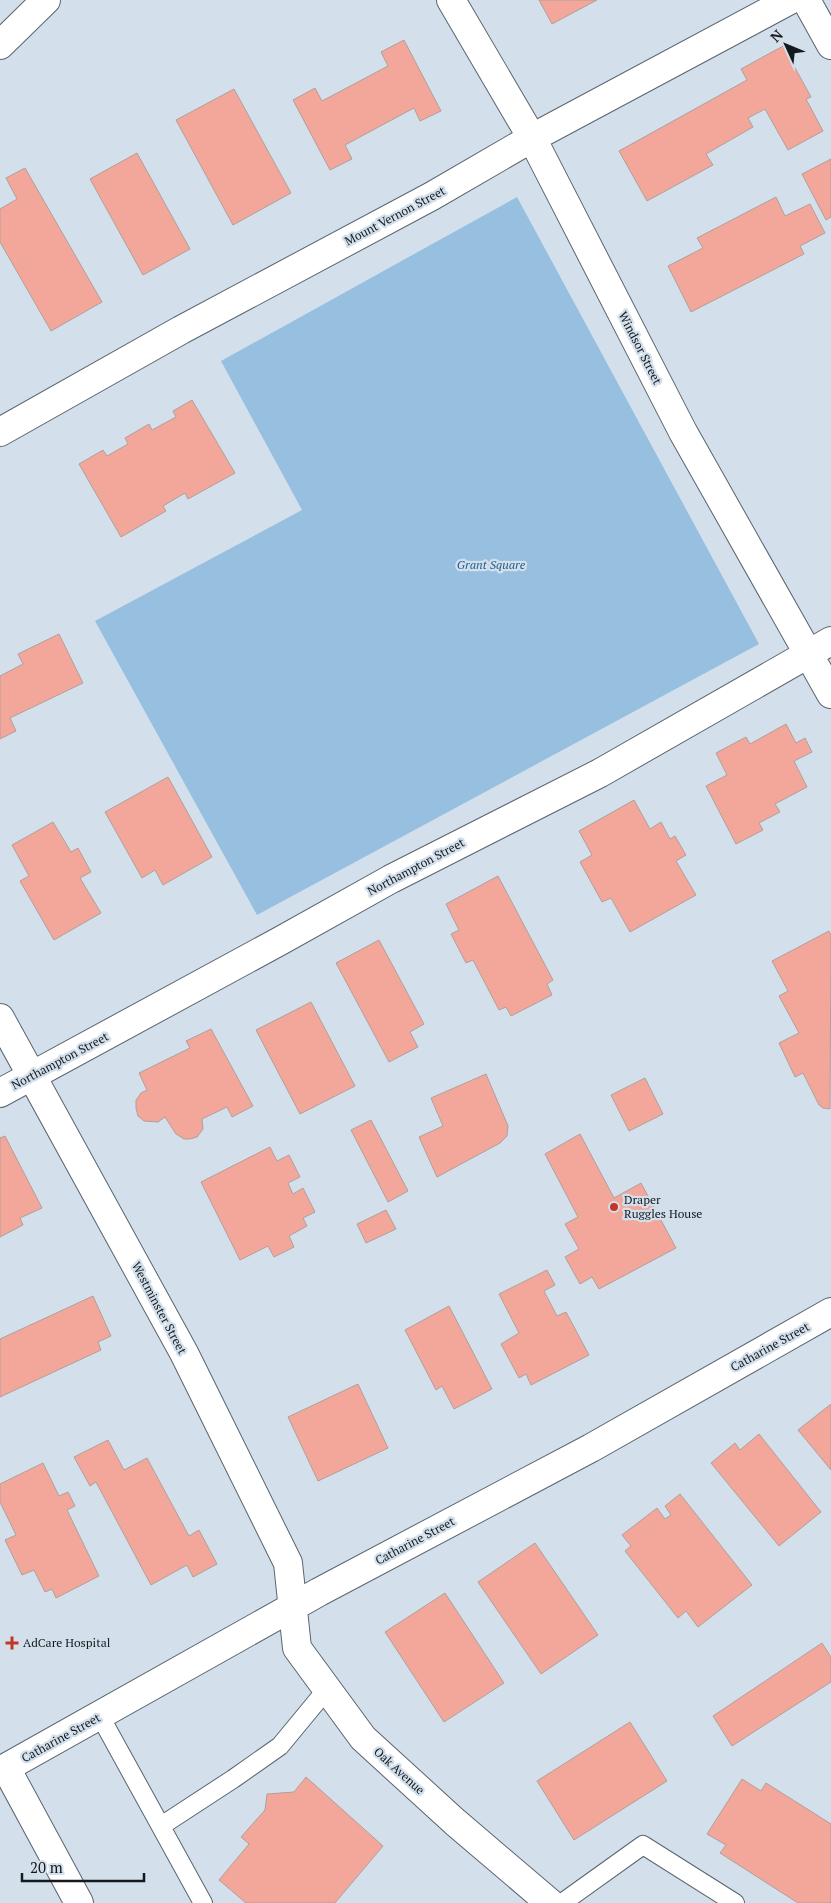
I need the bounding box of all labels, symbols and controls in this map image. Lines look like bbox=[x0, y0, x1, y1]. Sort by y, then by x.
north arrow bbox=[761, 20, 811, 70]
text: N bbox=[766, 25, 787, 46]
street label: Mount Vernon Street bbox=[342, 182, 448, 248]
street label: Windsor Street bbox=[616, 309, 666, 387]
park label: Grant Square bbox=[457, 557, 526, 572]
street label: Northampton Street bbox=[365, 834, 467, 898]
street label: Northampton Street bbox=[9, 1028, 111, 1092]
place label: Draper Ruggles House bbox=[624, 1192, 702, 1221]
marker: Draper Ruggles House bbox=[608, 1201, 620, 1213]
street label: Westminster Street bbox=[129, 1259, 190, 1357]
street label: Catharine Street bbox=[728, 1318, 812, 1374]
street label: Catharine Street bbox=[373, 1513, 457, 1568]
place label: AdCare Hospital bbox=[23, 1635, 111, 1650]
marker: AdCare Hospital bbox=[5, 1636, 19, 1650]
street label: Catharine Street bbox=[19, 1709, 103, 1765]
street label: Oak Avenue bbox=[371, 1744, 428, 1797]
scale bar bbox=[22, 1850, 145, 1882]
text: 20 m bbox=[30, 1857, 63, 1877]

